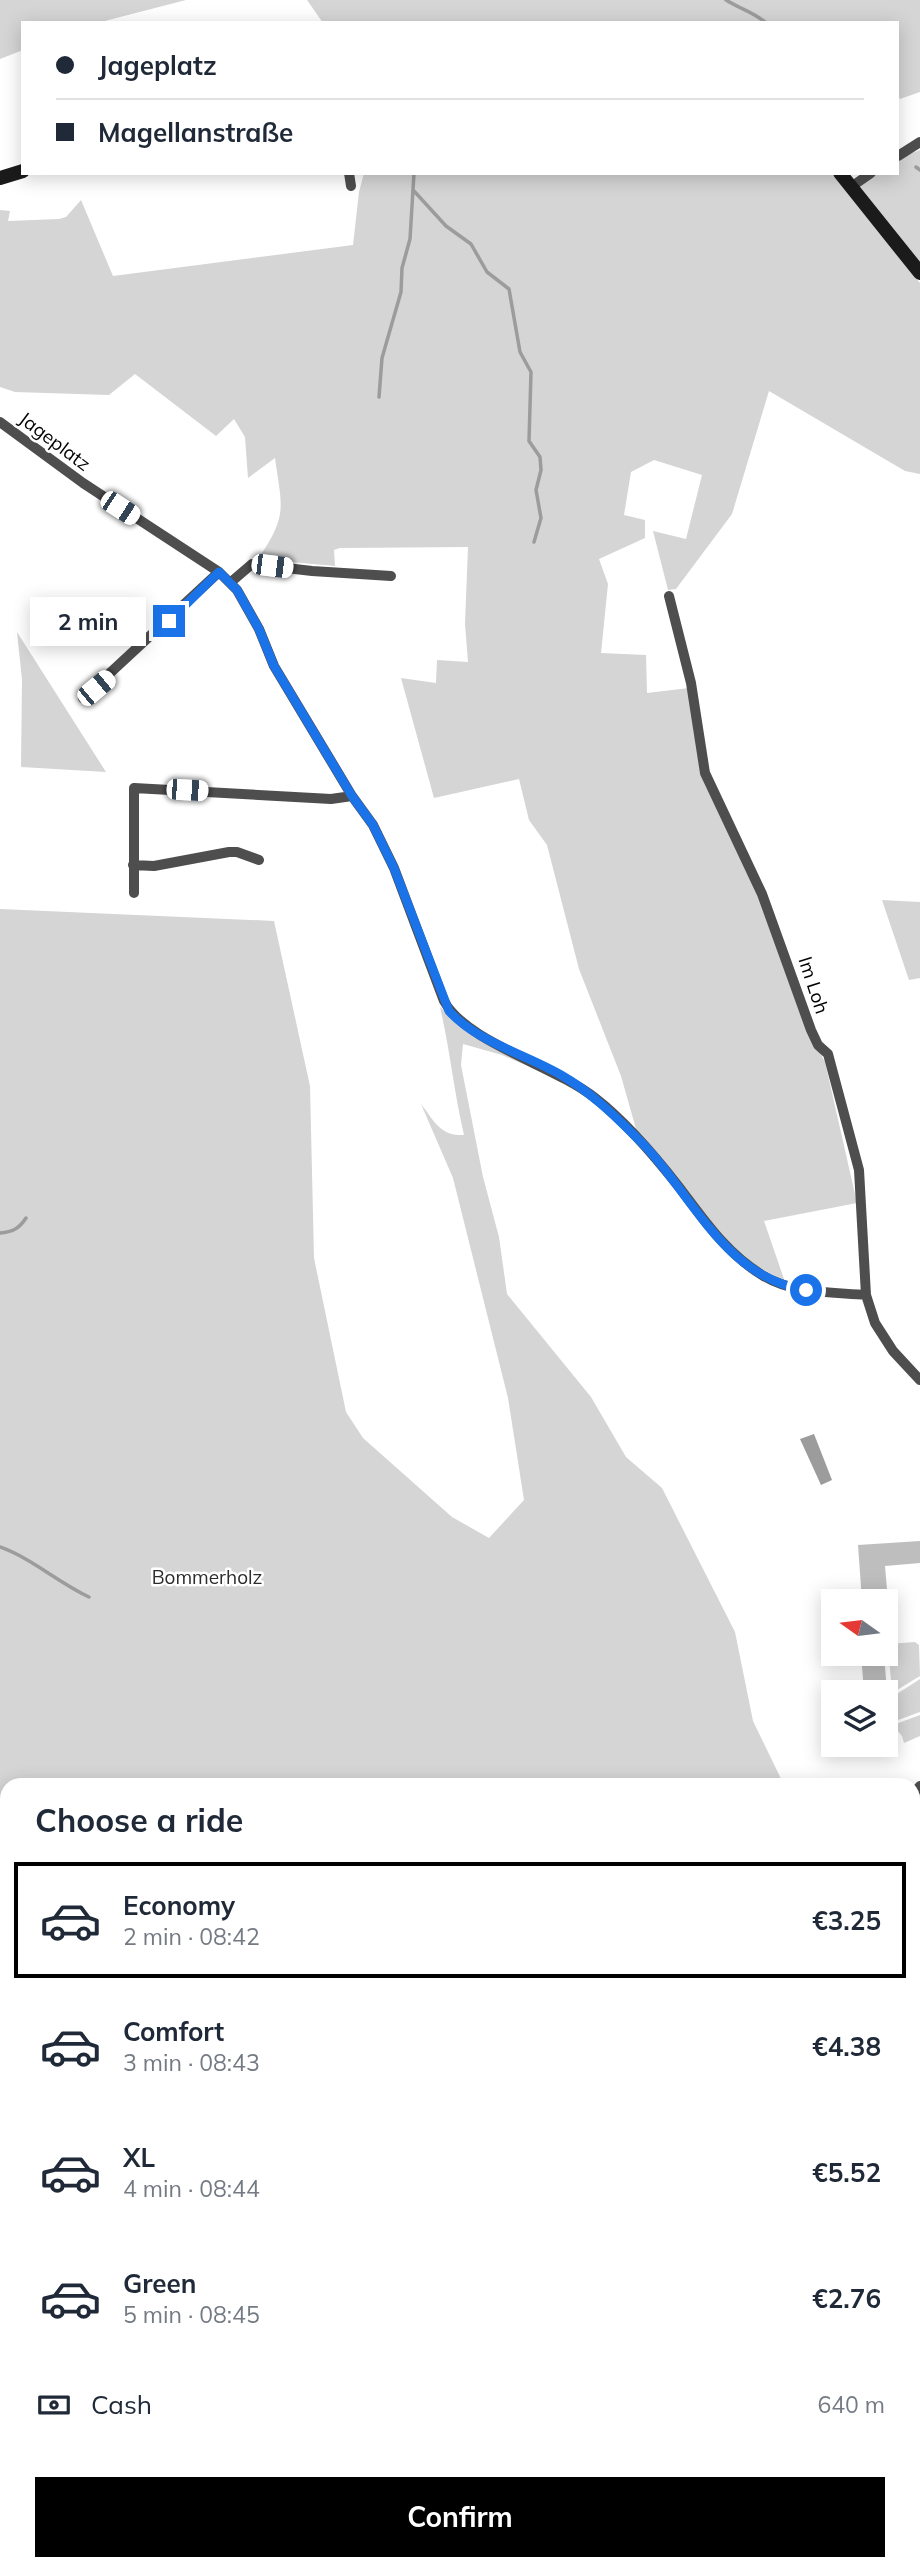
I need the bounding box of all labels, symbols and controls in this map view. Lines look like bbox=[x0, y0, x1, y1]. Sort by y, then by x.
text: Jageplatz bbox=[98, 49, 217, 82]
text: Magellanstraße bbox=[98, 116, 293, 149]
street label: Jageplatz bbox=[15, 406, 96, 476]
car bbox=[97, 488, 144, 528]
car bbox=[250, 553, 295, 579]
callout: 2 min bbox=[29, 596, 144, 646]
route end bbox=[153, 605, 185, 637]
text: 2 min bbox=[58, 607, 118, 636]
car bbox=[74, 666, 119, 710]
car bbox=[166, 778, 209, 802]
street label: Im Loh bbox=[794, 953, 834, 1017]
route start bbox=[790, 1274, 822, 1306]
park label: Bommerholz bbox=[152, 1565, 263, 1589]
north arrow bbox=[821, 1589, 898, 1666]
map controls bbox=[821, 1589, 898, 1757]
button: layers bbox=[821, 1680, 898, 1757]
text: Choose a ride bbox=[35, 1800, 243, 1840]
icon: car bbox=[39, 1889, 102, 1952]
text: Economy bbox=[123, 1889, 235, 1922]
text: €3.25 bbox=[812, 1904, 881, 1937]
text: 2 min · 08:42 bbox=[123, 1922, 260, 1951]
icon: car bbox=[39, 2015, 102, 2078]
text: Comfort bbox=[123, 2015, 224, 2048]
text: €4.38 bbox=[812, 2030, 881, 2063]
text: 3 min · 08:43 bbox=[123, 2048, 260, 2077]
icon: car bbox=[39, 2141, 102, 2204]
text: XL bbox=[123, 2141, 155, 2174]
text: €5.52 bbox=[812, 2156, 881, 2189]
text: 4 min · 08:44 bbox=[123, 2174, 260, 2203]
icon: car bbox=[39, 2267, 102, 2330]
text: Green bbox=[123, 2267, 196, 2300]
text: €2.76 bbox=[812, 2282, 881, 2315]
text: 5 min · 08:45 bbox=[123, 2300, 260, 2329]
icon: cash bbox=[35, 2386, 73, 2424]
text: Cash bbox=[91, 2388, 152, 2421]
text: 640 m bbox=[817, 2390, 885, 2419]
button: Confirm bbox=[35, 2477, 885, 2557]

